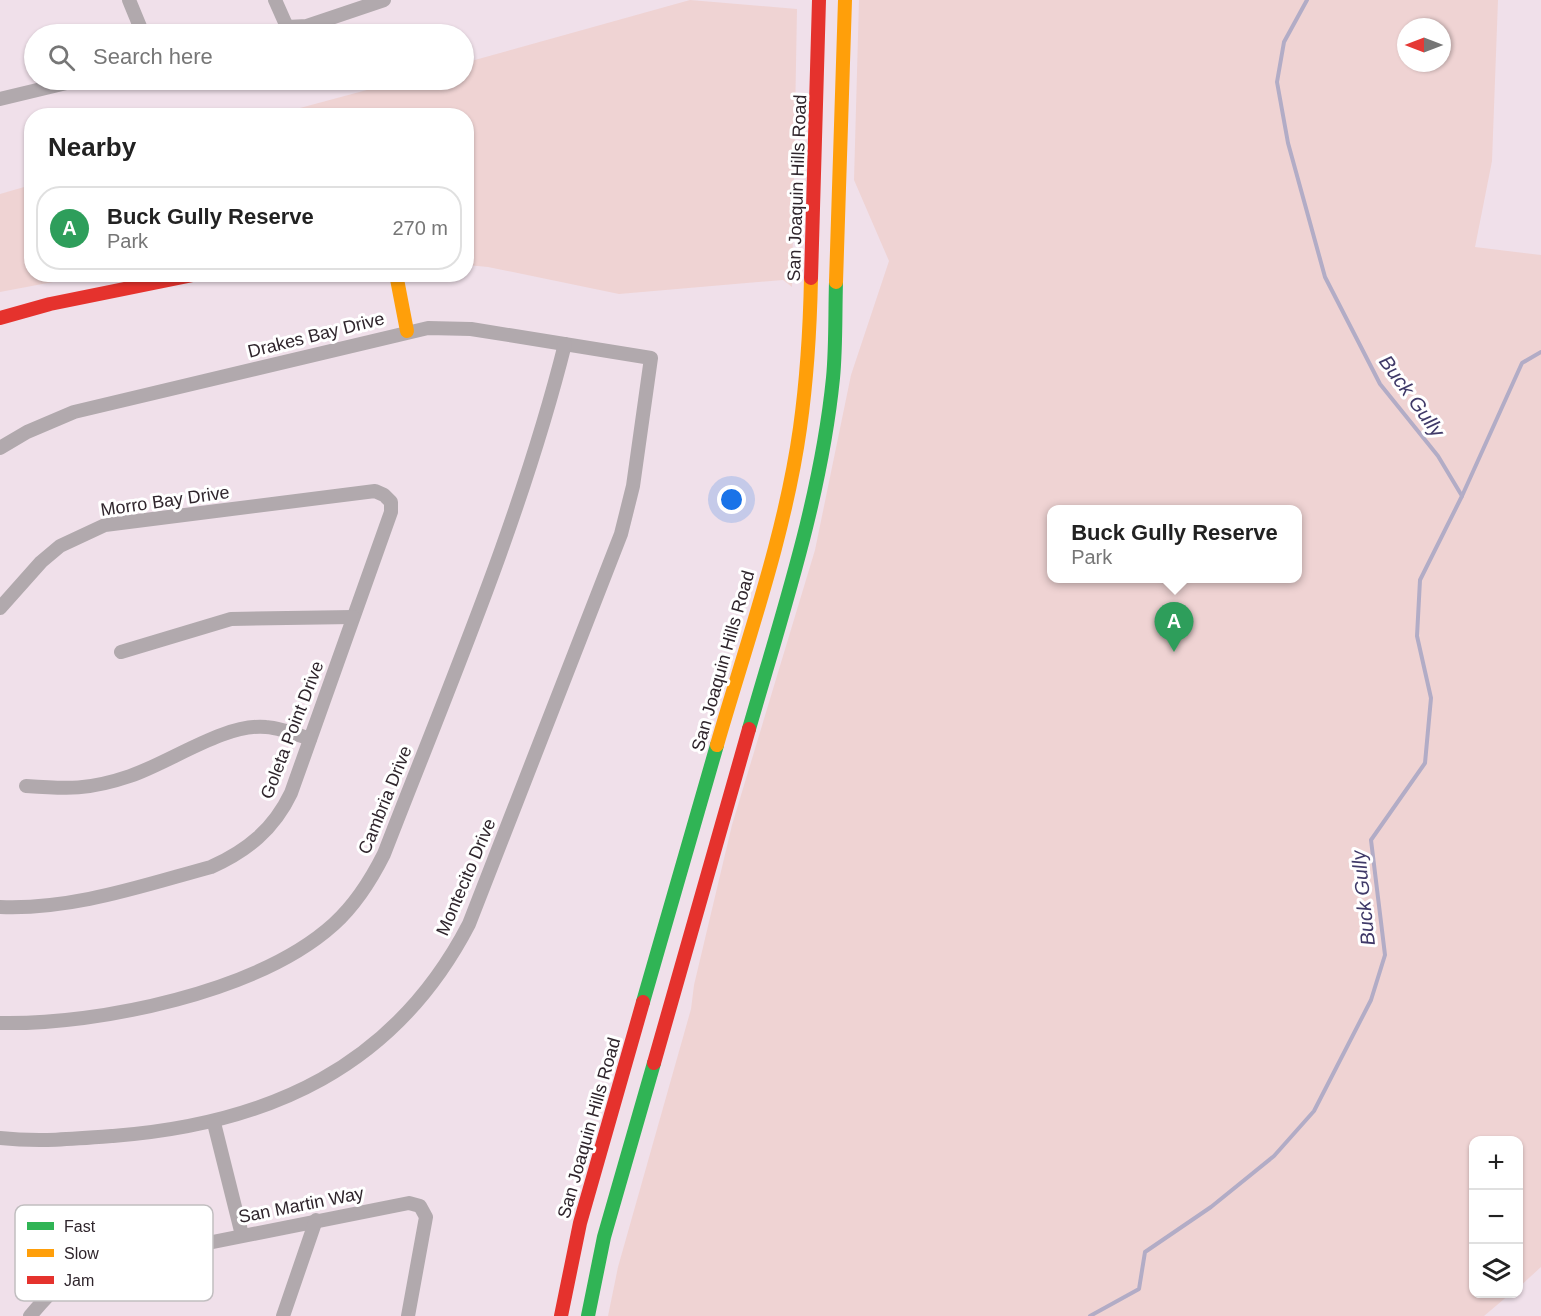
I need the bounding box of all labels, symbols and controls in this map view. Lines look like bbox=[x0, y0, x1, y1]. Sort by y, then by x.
north arrow bbox=[1397, 18, 1451, 72]
search box bbox=[24, 24, 474, 90]
icon: search bbox=[45, 41, 78, 74]
text: Search here bbox=[93, 44, 213, 69]
street label: San Joaquin Hills Road bbox=[784, 94, 810, 282]
text: Nearby bbox=[48, 132, 136, 162]
text: Buck Gully Reserve bbox=[107, 204, 314, 229]
text: A bbox=[62, 217, 77, 239]
text: 270 m bbox=[392, 217, 448, 239]
text: Park bbox=[107, 230, 148, 252]
street label: Drakes Bay Drive bbox=[246, 308, 386, 362]
water label: Buck Gully bbox=[1375, 351, 1450, 442]
street label: Morro Bay Drive bbox=[99, 482, 231, 520]
your location bbox=[717, 485, 746, 514]
popup bbox=[1047, 505, 1302, 583]
text: Buck Gully Reserve bbox=[1071, 520, 1278, 545]
text: Park bbox=[1071, 546, 1112, 568]
street label: San Joaquin Hills Road bbox=[688, 568, 758, 754]
pin: A bbox=[1154, 602, 1194, 652]
street label: Goleta Point Drive bbox=[256, 658, 328, 802]
street label: Cambria Drive bbox=[354, 743, 416, 857]
street label: Montecito Drive bbox=[432, 816, 500, 938]
water label: Buck Gully bbox=[1347, 848, 1379, 947]
street label: San Joaquin Hills Road bbox=[554, 1035, 624, 1221]
map controls bbox=[1469, 1136, 1523, 1298]
button: + bbox=[1469, 1136, 1523, 1190]
street label: San Martin Way bbox=[237, 1183, 365, 1227]
button: − bbox=[1469, 1190, 1523, 1244]
legend bbox=[15, 1205, 213, 1301]
text: Fast bbox=[64, 1218, 96, 1235]
button: layers bbox=[1469, 1244, 1523, 1298]
text: Slow bbox=[64, 1245, 99, 1262]
text: Jam bbox=[64, 1272, 94, 1289]

